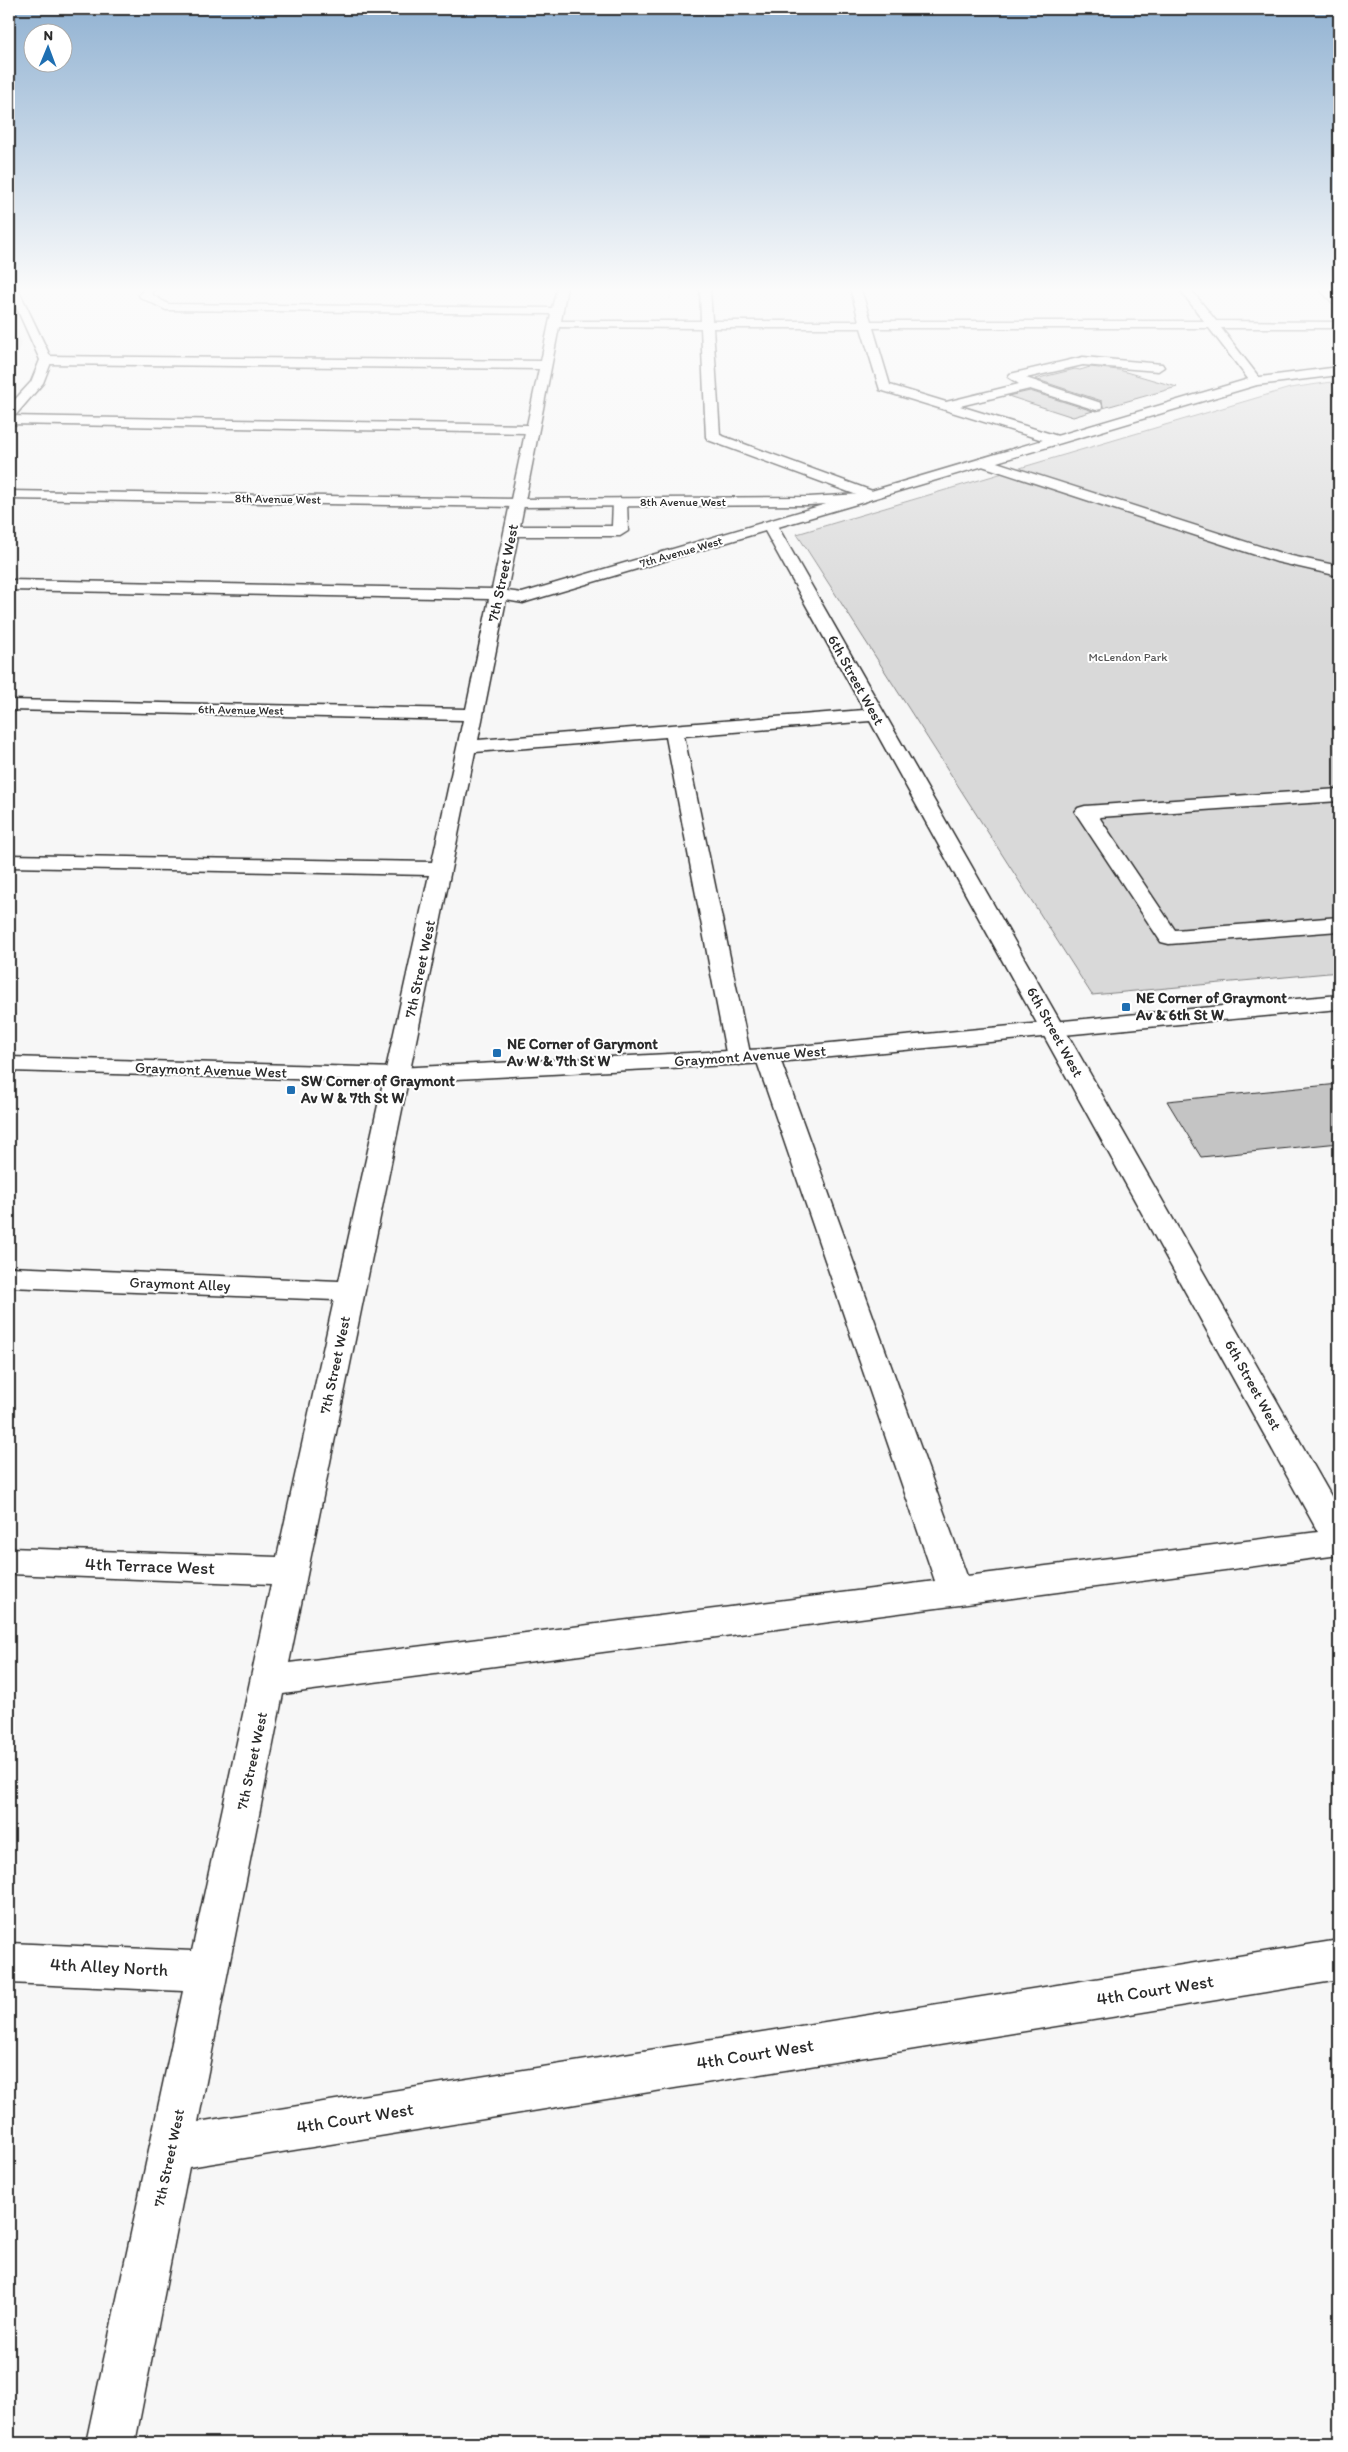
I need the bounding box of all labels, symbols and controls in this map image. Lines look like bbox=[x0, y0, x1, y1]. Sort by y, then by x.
north arrow bbox=[22, 22, 72, 72]
text: N bbox=[43, 27, 53, 44]
street label: 8th Avenue West bbox=[235, 491, 322, 507]
street label: 8th Avenue West bbox=[640, 495, 727, 509]
street label: 7th Street West bbox=[484, 522, 522, 624]
street label: 7th Avenue West bbox=[638, 533, 724, 571]
street label: 6th Street West bbox=[824, 632, 888, 729]
park label: McLendon Park bbox=[1088, 650, 1168, 664]
street label: 6th Avenue West bbox=[198, 702, 285, 718]
street label: 7th Street West bbox=[401, 918, 439, 1020]
street label: 6th Street West bbox=[1023, 984, 1087, 1081]
place label: NE Corner of Graymont Av & 6th St W bbox=[1135, 989, 1287, 1024]
marker: NE Corner of Graymont Av & 6th St W bbox=[1120, 1001, 1132, 1013]
place label: NE Corner of Garymont Av W & 7th St W bbox=[506, 1035, 658, 1070]
street label: Graymont Avenue West bbox=[673, 1042, 827, 1070]
marker: NE Corner of Garymont Av W & 7th St W bbox=[491, 1047, 503, 1059]
street label: Graymont Avenue West bbox=[135, 1058, 288, 1082]
place label: SW Corner of Graymont Av W & 7th St W bbox=[300, 1072, 455, 1107]
marker: SW Corner of Graymont Av W & 7th St W bbox=[285, 1084, 297, 1096]
street label: Graymont Alley bbox=[129, 1273, 231, 1295]
street label: 7th Street West bbox=[316, 1314, 354, 1416]
street label: 6th Street West bbox=[1221, 1337, 1285, 1434]
street label: 4th Terrace West bbox=[85, 1553, 216, 1579]
street label: 7th Street West bbox=[233, 1710, 271, 1812]
street label: 4th Alley North bbox=[49, 1953, 169, 1981]
street label: 4th Court West bbox=[1095, 1970, 1215, 2010]
street label: 4th Court West bbox=[695, 2034, 815, 2074]
street label: 4th Court West bbox=[295, 2098, 415, 2138]
street label: 7th Street West bbox=[150, 2107, 188, 2209]

